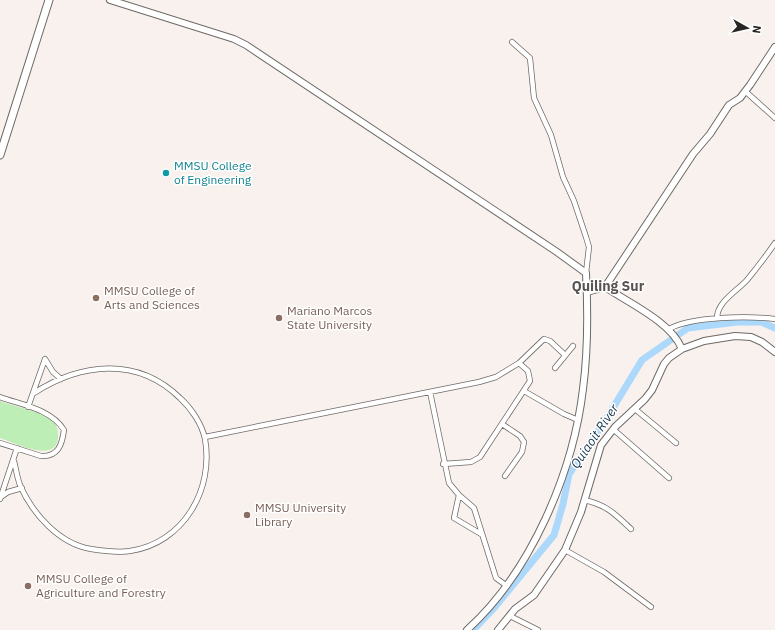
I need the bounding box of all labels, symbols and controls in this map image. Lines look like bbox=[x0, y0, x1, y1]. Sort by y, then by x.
north arrow bbox=[727, 8, 767, 48]
text: N bbox=[749, 24, 764, 34]
place label: MMSU College of Engineering bbox=[174, 158, 252, 187]
marker: MMSU College of Engineering bbox=[161, 168, 171, 178]
district label: Quiling Sur bbox=[572, 277, 645, 295]
place label: MMSU College of Arts and Sciences bbox=[104, 283, 200, 312]
marker: MMSU College of Arts and Sciences bbox=[91, 293, 101, 303]
place label: Mariano Marcos State University bbox=[287, 303, 373, 332]
marker: Mariano Marcos State University bbox=[274, 313, 284, 323]
water label: Quiaoit River bbox=[567, 400, 623, 472]
place label: MMSU University Library bbox=[255, 500, 346, 529]
marker: MMSU University Library bbox=[242, 510, 252, 520]
place label: MMSU College of Agriculture and Forestry bbox=[36, 571, 166, 600]
marker: MMSU College of Agriculture and Forestry bbox=[23, 581, 33, 591]

